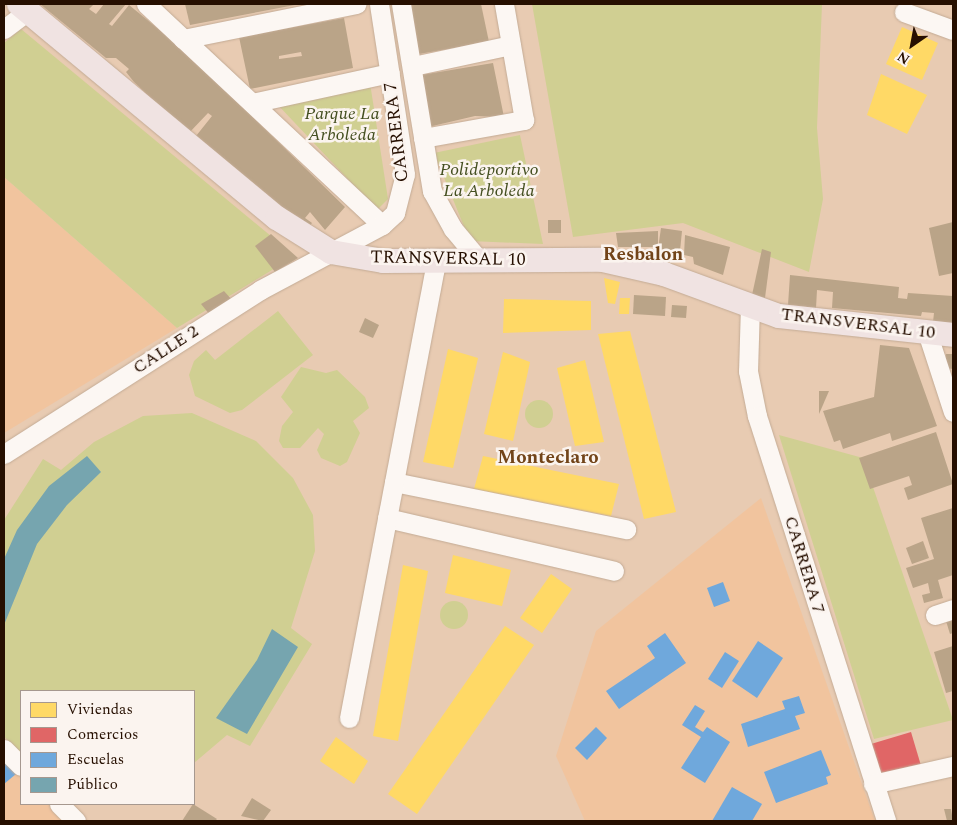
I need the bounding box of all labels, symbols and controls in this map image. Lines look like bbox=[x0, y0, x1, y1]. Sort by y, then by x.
north arrow bbox=[887, 20, 937, 70]
text: N bbox=[893, 46, 914, 70]
street label: CARRERA 7 bbox=[380, 81, 414, 183]
park label: Parque La Arboleda bbox=[304, 104, 380, 146]
park label: Polideportivo La Arboleda bbox=[439, 160, 539, 202]
district label: Resbalon bbox=[603, 244, 683, 266]
street label: TRANSVERSAL 10 bbox=[370, 247, 526, 271]
street label: TRANSVERSAL 10 bbox=[780, 304, 936, 344]
street label: CALLE 2 bbox=[129, 321, 203, 379]
district label: Monteclaro bbox=[497, 447, 599, 469]
street label: CARRERA 7 bbox=[779, 514, 829, 616]
legend bbox=[20, 690, 195, 805]
text: Viviendas bbox=[67, 698, 133, 721]
text: Comercios bbox=[67, 723, 139, 746]
text: Escuelas bbox=[67, 748, 124, 771]
text: Público bbox=[67, 773, 118, 796]

